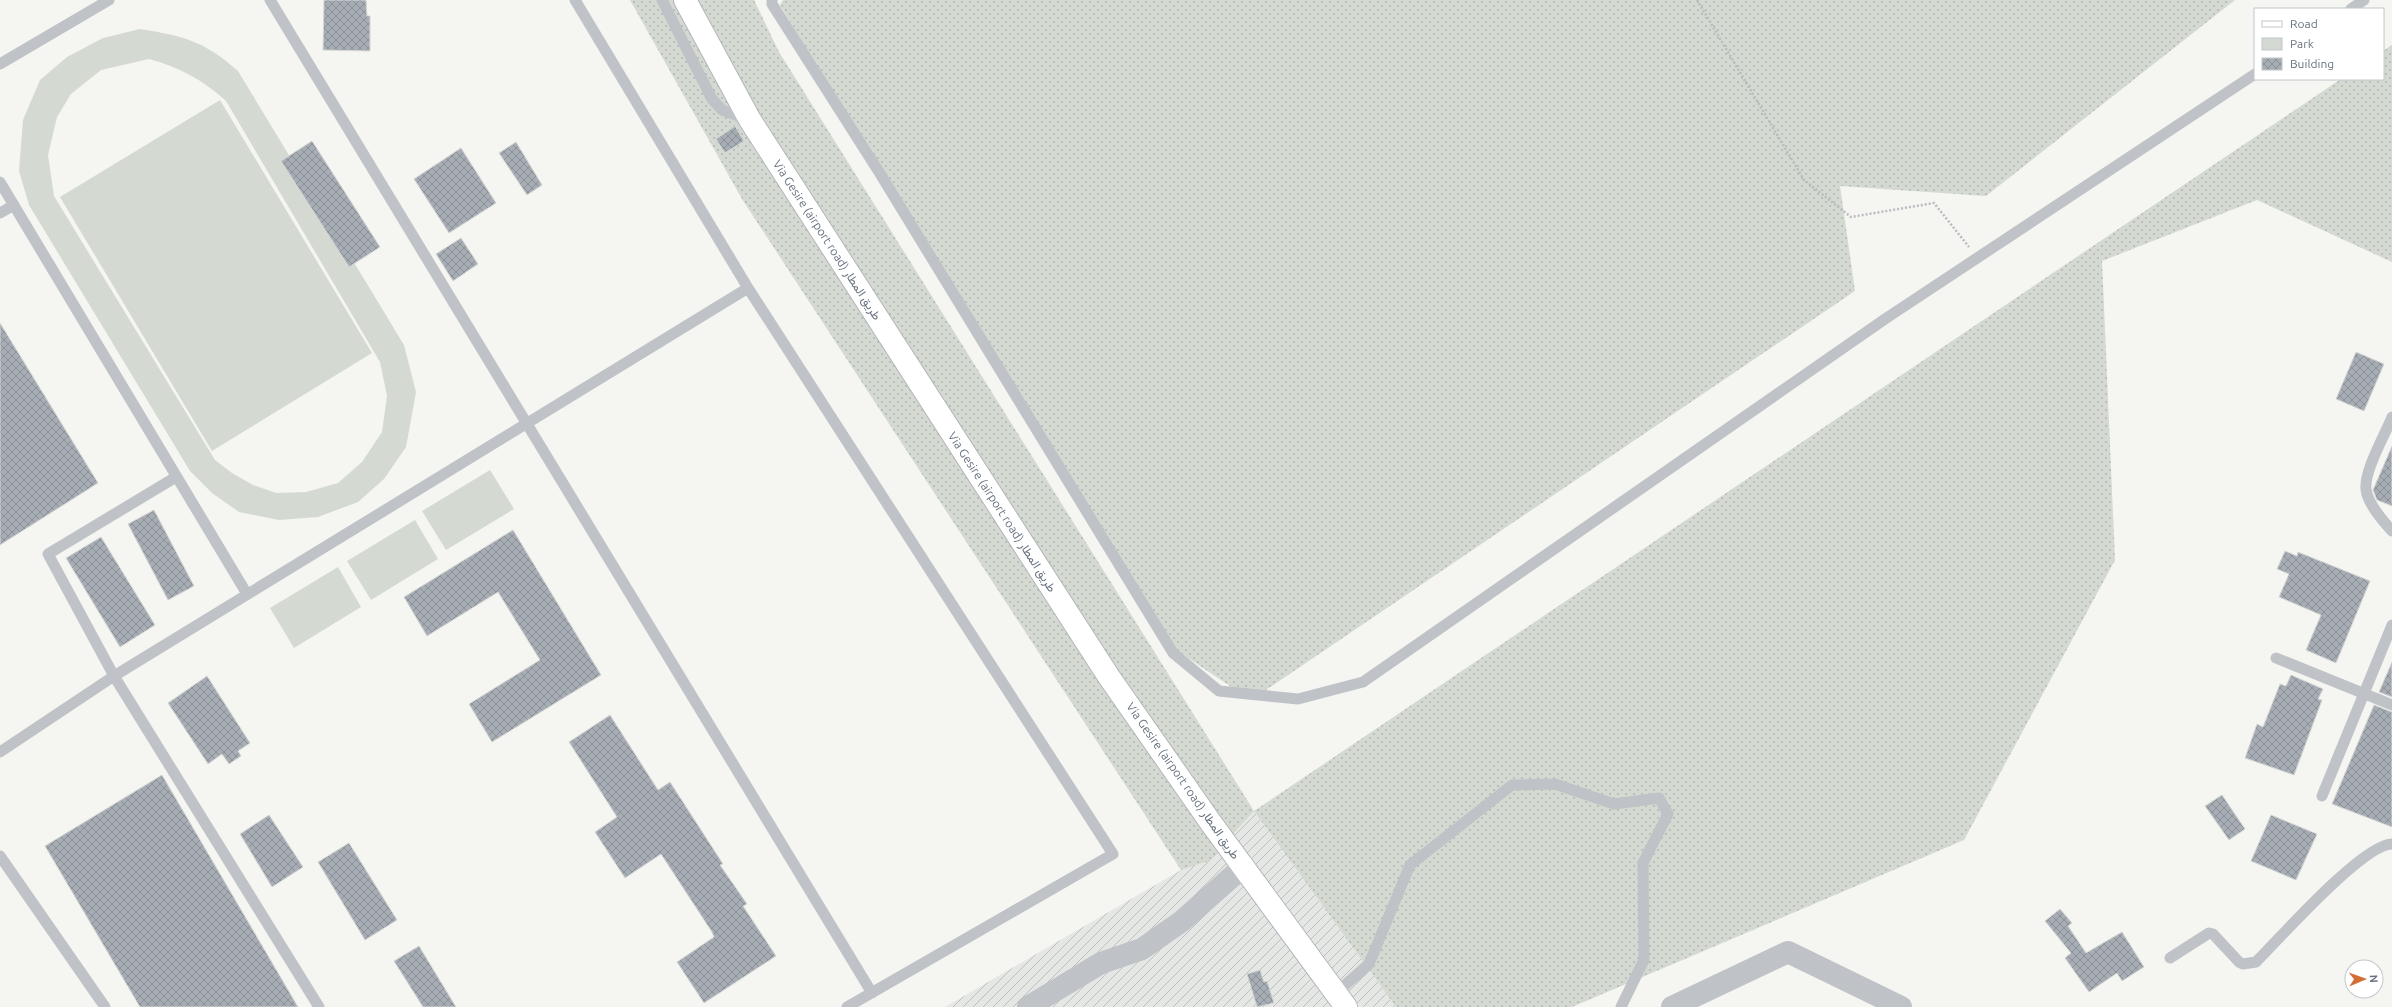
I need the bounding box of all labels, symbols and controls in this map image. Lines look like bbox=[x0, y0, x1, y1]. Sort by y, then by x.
legend bbox=[2254, 8, 2384, 80]
text: Road bbox=[2290, 17, 2318, 30]
text: Park bbox=[2290, 37, 2314, 50]
text: Building bbox=[2290, 57, 2334, 70]
street label: Via Gesire (airport road) طريق المطار bbox=[769, 157, 884, 323]
street label: Via Gesire (airport road) طريق المطار bbox=[944, 429, 1059, 595]
street label: Via Gesire (airport road) طريق المطار bbox=[1123, 700, 1243, 863]
north arrow bbox=[2344, 959, 2384, 999]
text: N bbox=[2368, 974, 2380, 983]

